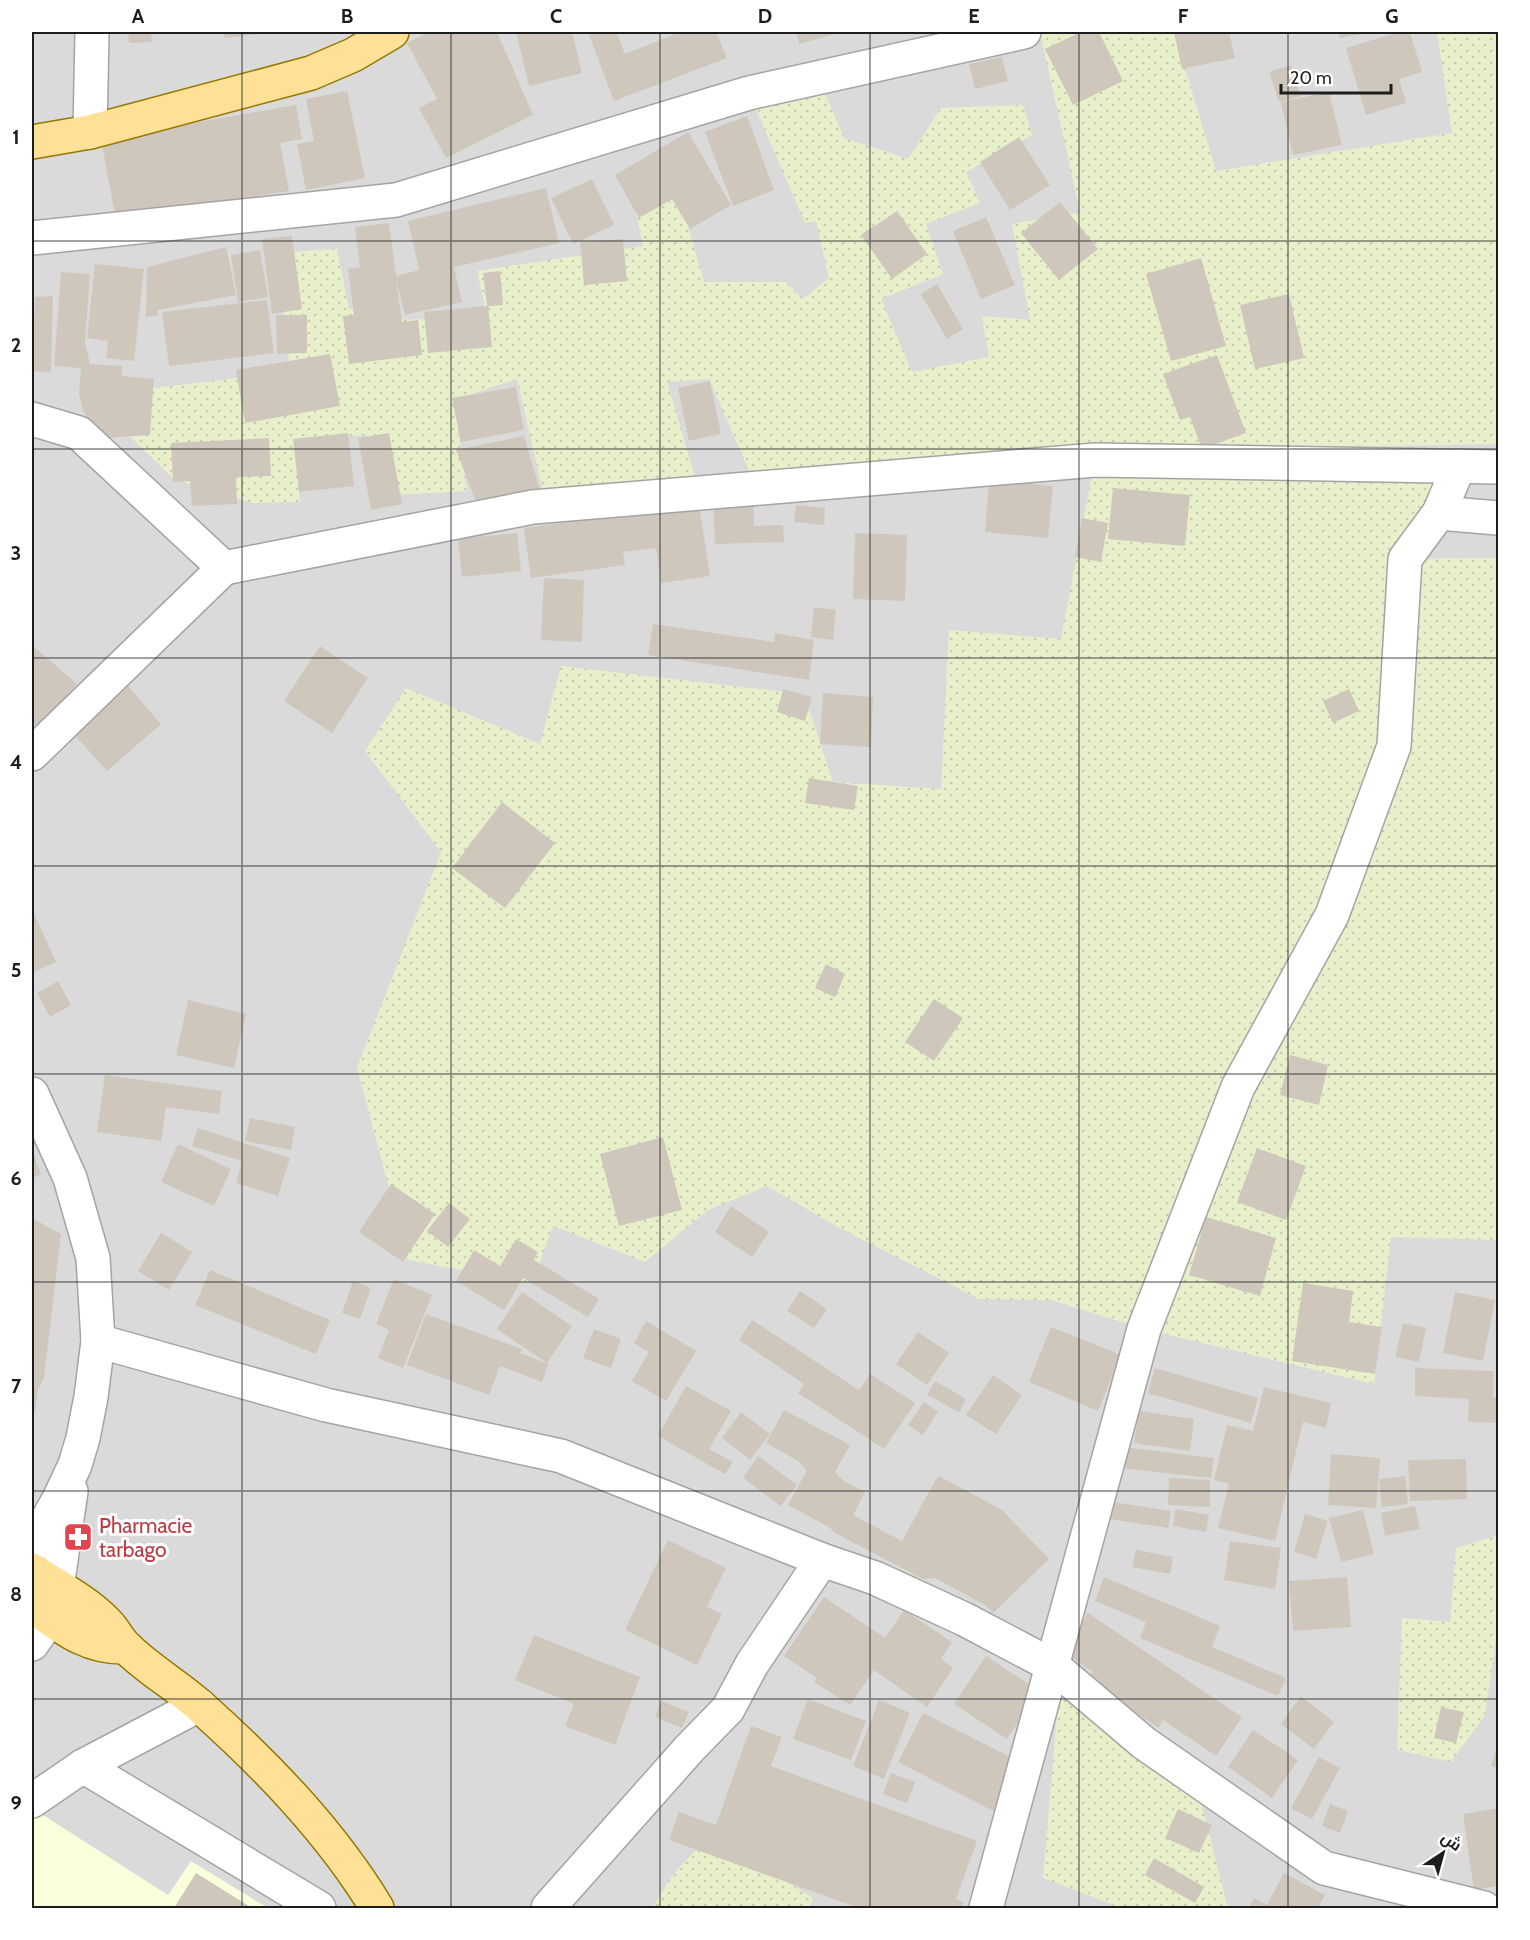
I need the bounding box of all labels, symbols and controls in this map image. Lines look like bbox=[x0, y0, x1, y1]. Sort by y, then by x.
text: A bbox=[132, 4, 145, 28]
text: B bbox=[341, 4, 353, 28]
text: C bbox=[550, 4, 562, 28]
text: D bbox=[758, 4, 772, 28]
text: E bbox=[968, 4, 980, 28]
text: F bbox=[1178, 4, 1189, 28]
text: G bbox=[1385, 4, 1399, 28]
scale bar bbox=[1281, 57, 1390, 95]
text: 20 m bbox=[1290, 67, 1332, 89]
text: 1 bbox=[12, 125, 20, 149]
text: 2 bbox=[11, 333, 21, 357]
text: 3 bbox=[11, 541, 21, 565]
text: 4 bbox=[10, 750, 22, 774]
text: 5 bbox=[11, 958, 21, 982]
text: 6 bbox=[10, 1166, 22, 1190]
text: 7 bbox=[11, 1374, 22, 1398]
place label: Pharmacie tarbago bbox=[99, 1513, 192, 1562]
pharmacy icon: Pharmacie tarbago bbox=[62, 1521, 94, 1553]
text: 8 bbox=[10, 1582, 22, 1606]
text: 9 bbox=[10, 1791, 22, 1815]
north arrow bbox=[1413, 1823, 1473, 1883]
text: ش bbox=[1438, 1828, 1465, 1855]

